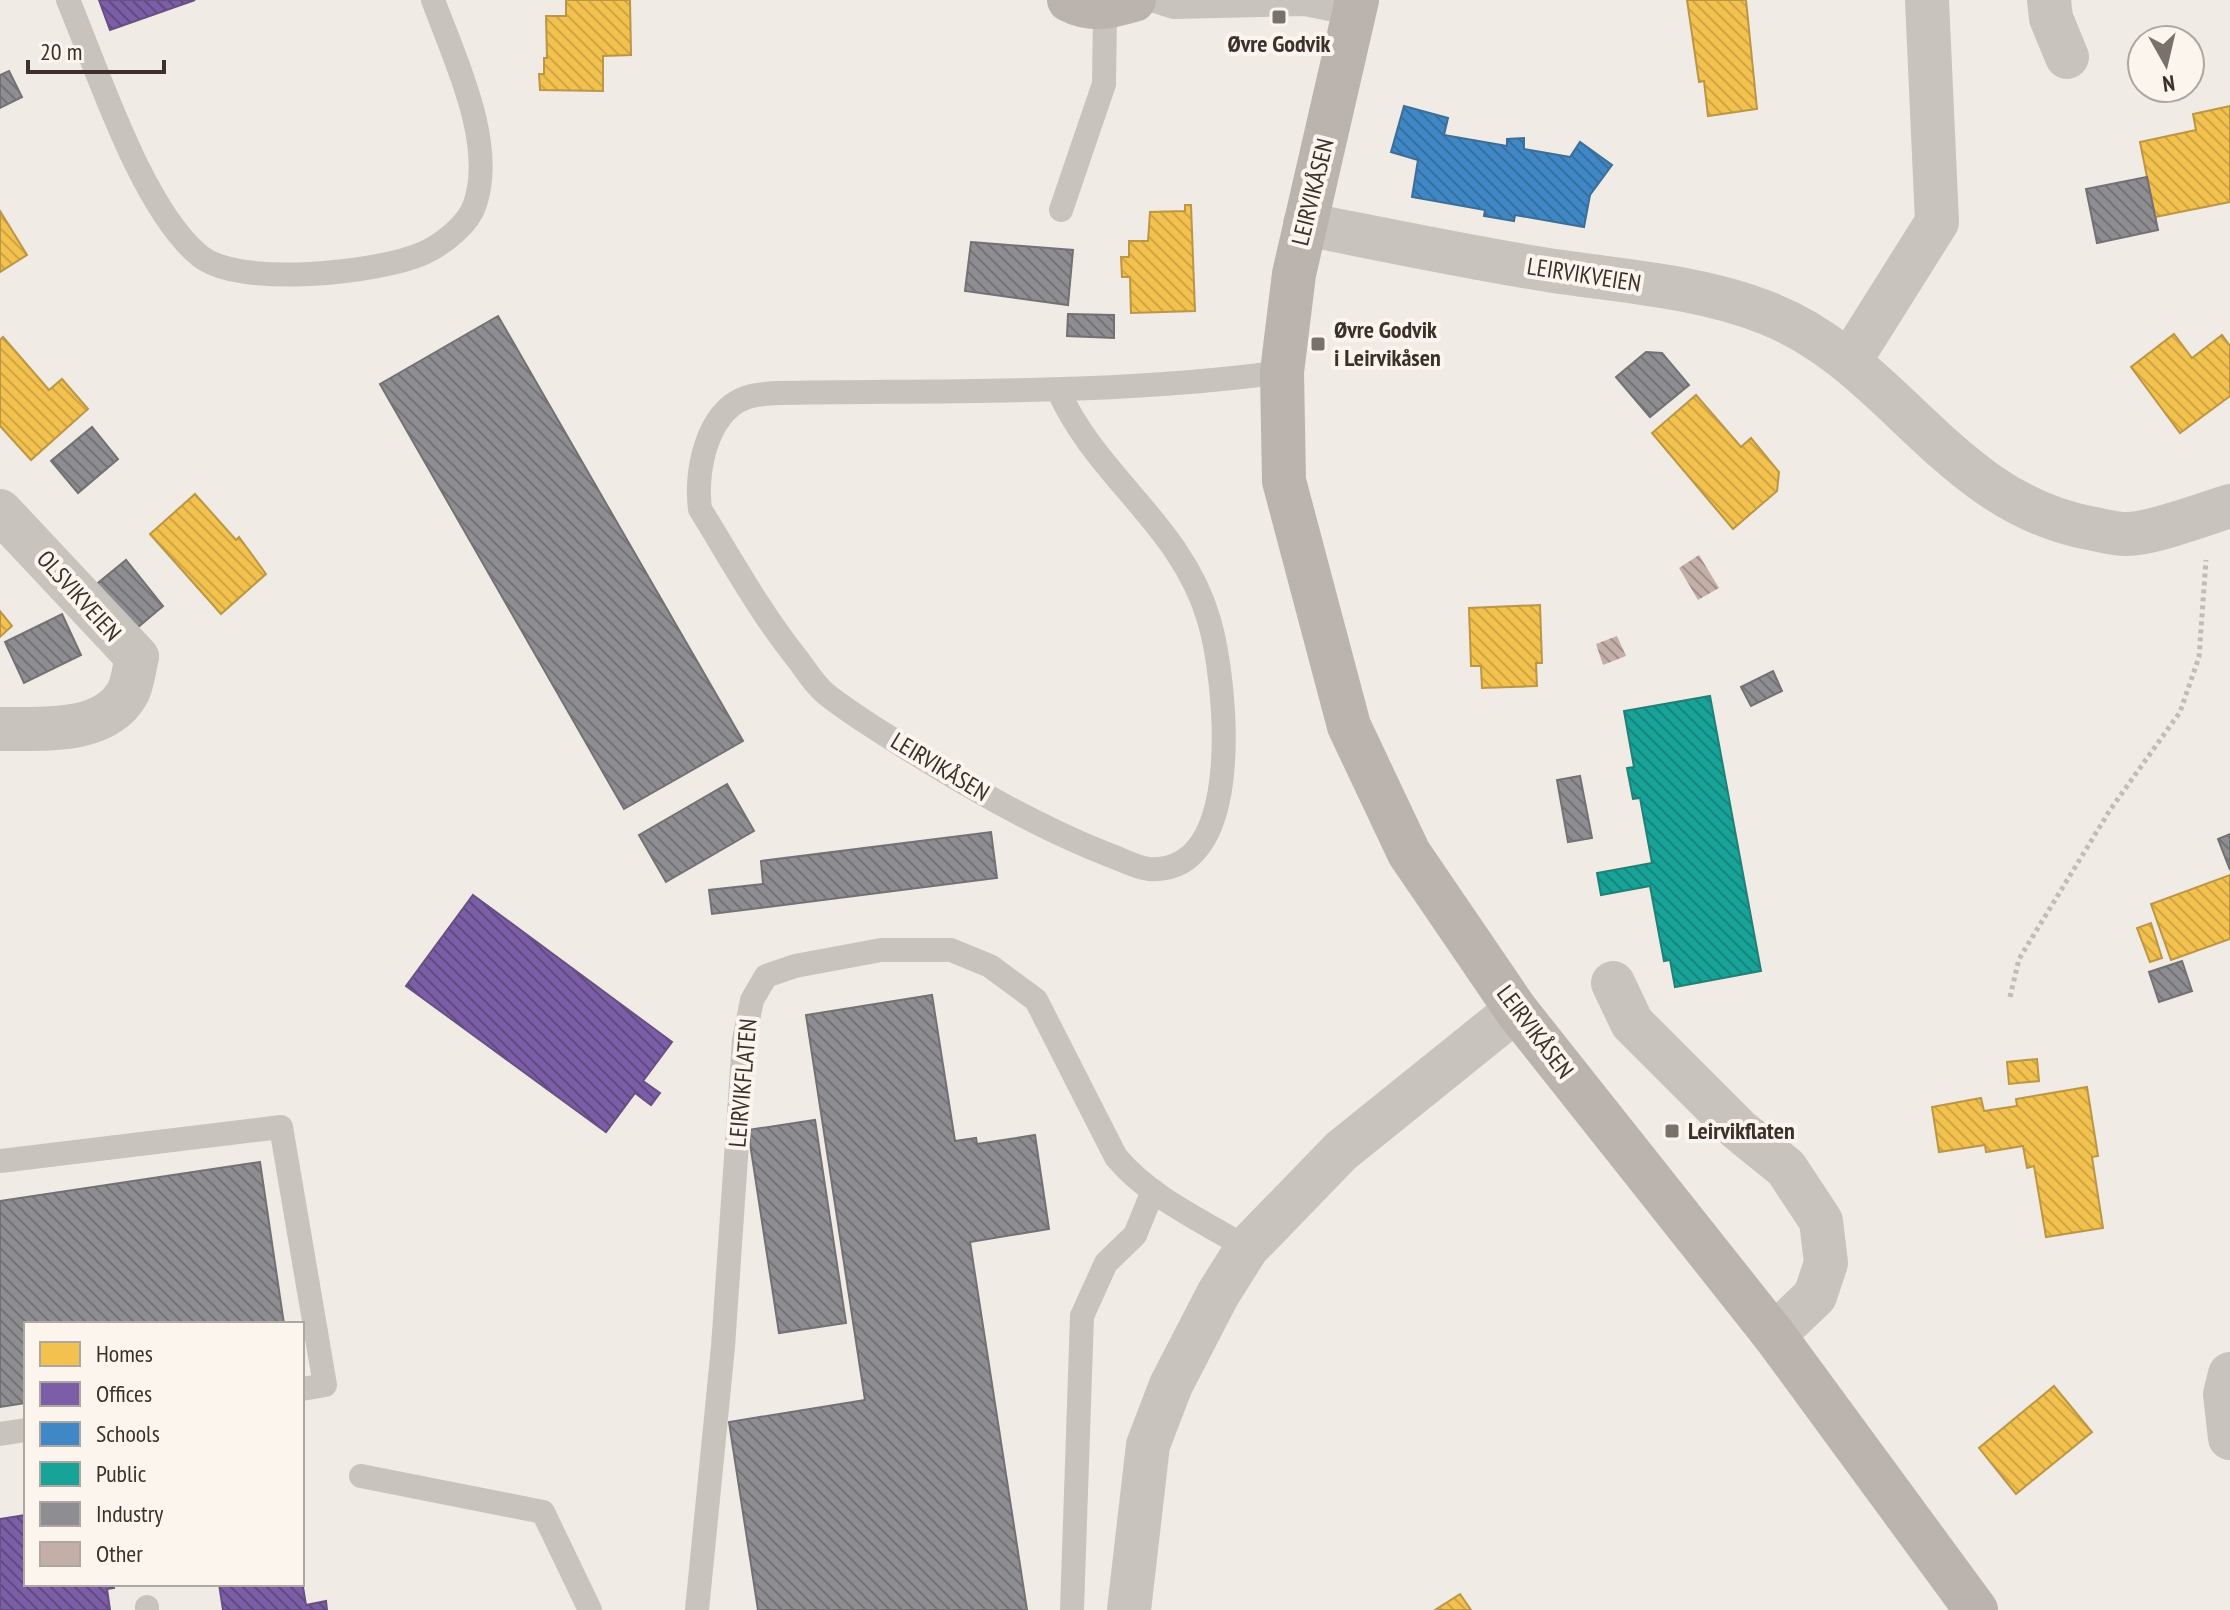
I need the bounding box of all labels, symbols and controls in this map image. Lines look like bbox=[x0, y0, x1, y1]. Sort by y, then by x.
marker: Øvre Godvik bbox=[1270, 8, 1288, 26]
scale bar bbox=[28, 24, 164, 74]
north arrow bbox=[2126, 24, 2206, 104]
place label: Øvre Godvik bbox=[1228, 28, 1331, 59]
text: 20 m bbox=[40, 36, 82, 67]
text: N bbox=[2161, 69, 2177, 98]
street label: LEIRVIKÅSEN bbox=[1284, 135, 1341, 249]
street label: LEIRVIKVEIEN bbox=[1525, 250, 1643, 299]
place label: Øvre Godvik i Leirvikåsen bbox=[1334, 314, 1441, 373]
marker: Øvre Godvik i Leirvikåsen bbox=[1309, 335, 1327, 353]
street label: OLSVIKVEIEN bbox=[30, 544, 128, 648]
street label: LEIRVIKÅSEN bbox=[885, 725, 995, 808]
street label: LEIRVIKÅSEN bbox=[1490, 979, 1581, 1085]
street label: LEIRVIKFLATEN bbox=[721, 1017, 764, 1149]
place label: Leirvikflaten bbox=[1688, 1115, 1795, 1146]
marker: Leirvikflaten bbox=[1663, 1122, 1681, 1140]
legend bbox=[24, 1322, 304, 1586]
text: Homes bbox=[96, 1338, 153, 1369]
text: Offices bbox=[96, 1378, 152, 1409]
text: Schools bbox=[96, 1418, 160, 1449]
text: Public bbox=[96, 1458, 147, 1489]
text: Industry bbox=[96, 1498, 163, 1529]
text: Other bbox=[96, 1538, 143, 1569]

